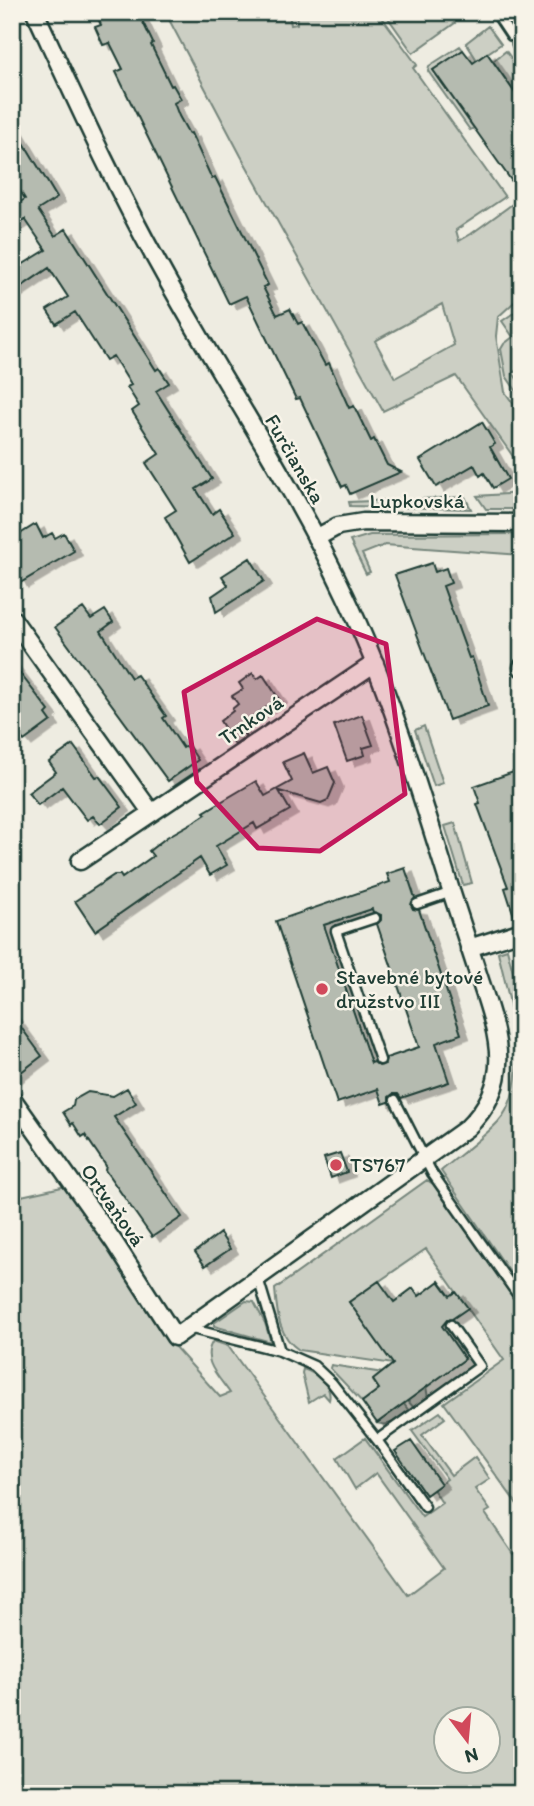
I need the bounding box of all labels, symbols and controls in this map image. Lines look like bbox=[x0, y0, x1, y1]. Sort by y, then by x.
street label: Furčianska bbox=[260, 410, 331, 508]
street label: Lupkovská bbox=[369, 488, 465, 513]
street label: Trnková bbox=[214, 689, 288, 750]
place label: Stavebné bytové družstvo III bbox=[336, 964, 483, 1013]
marker: Stavebné bytové družstvo III bbox=[314, 981, 330, 997]
place label: TS767 bbox=[350, 1152, 406, 1177]
marker: TS767 bbox=[328, 1157, 344, 1173]
street label: Ortvaňová bbox=[76, 1159, 151, 1251]
north arrow bbox=[433, 1704, 503, 1774]
text: N bbox=[462, 1743, 481, 1769]

